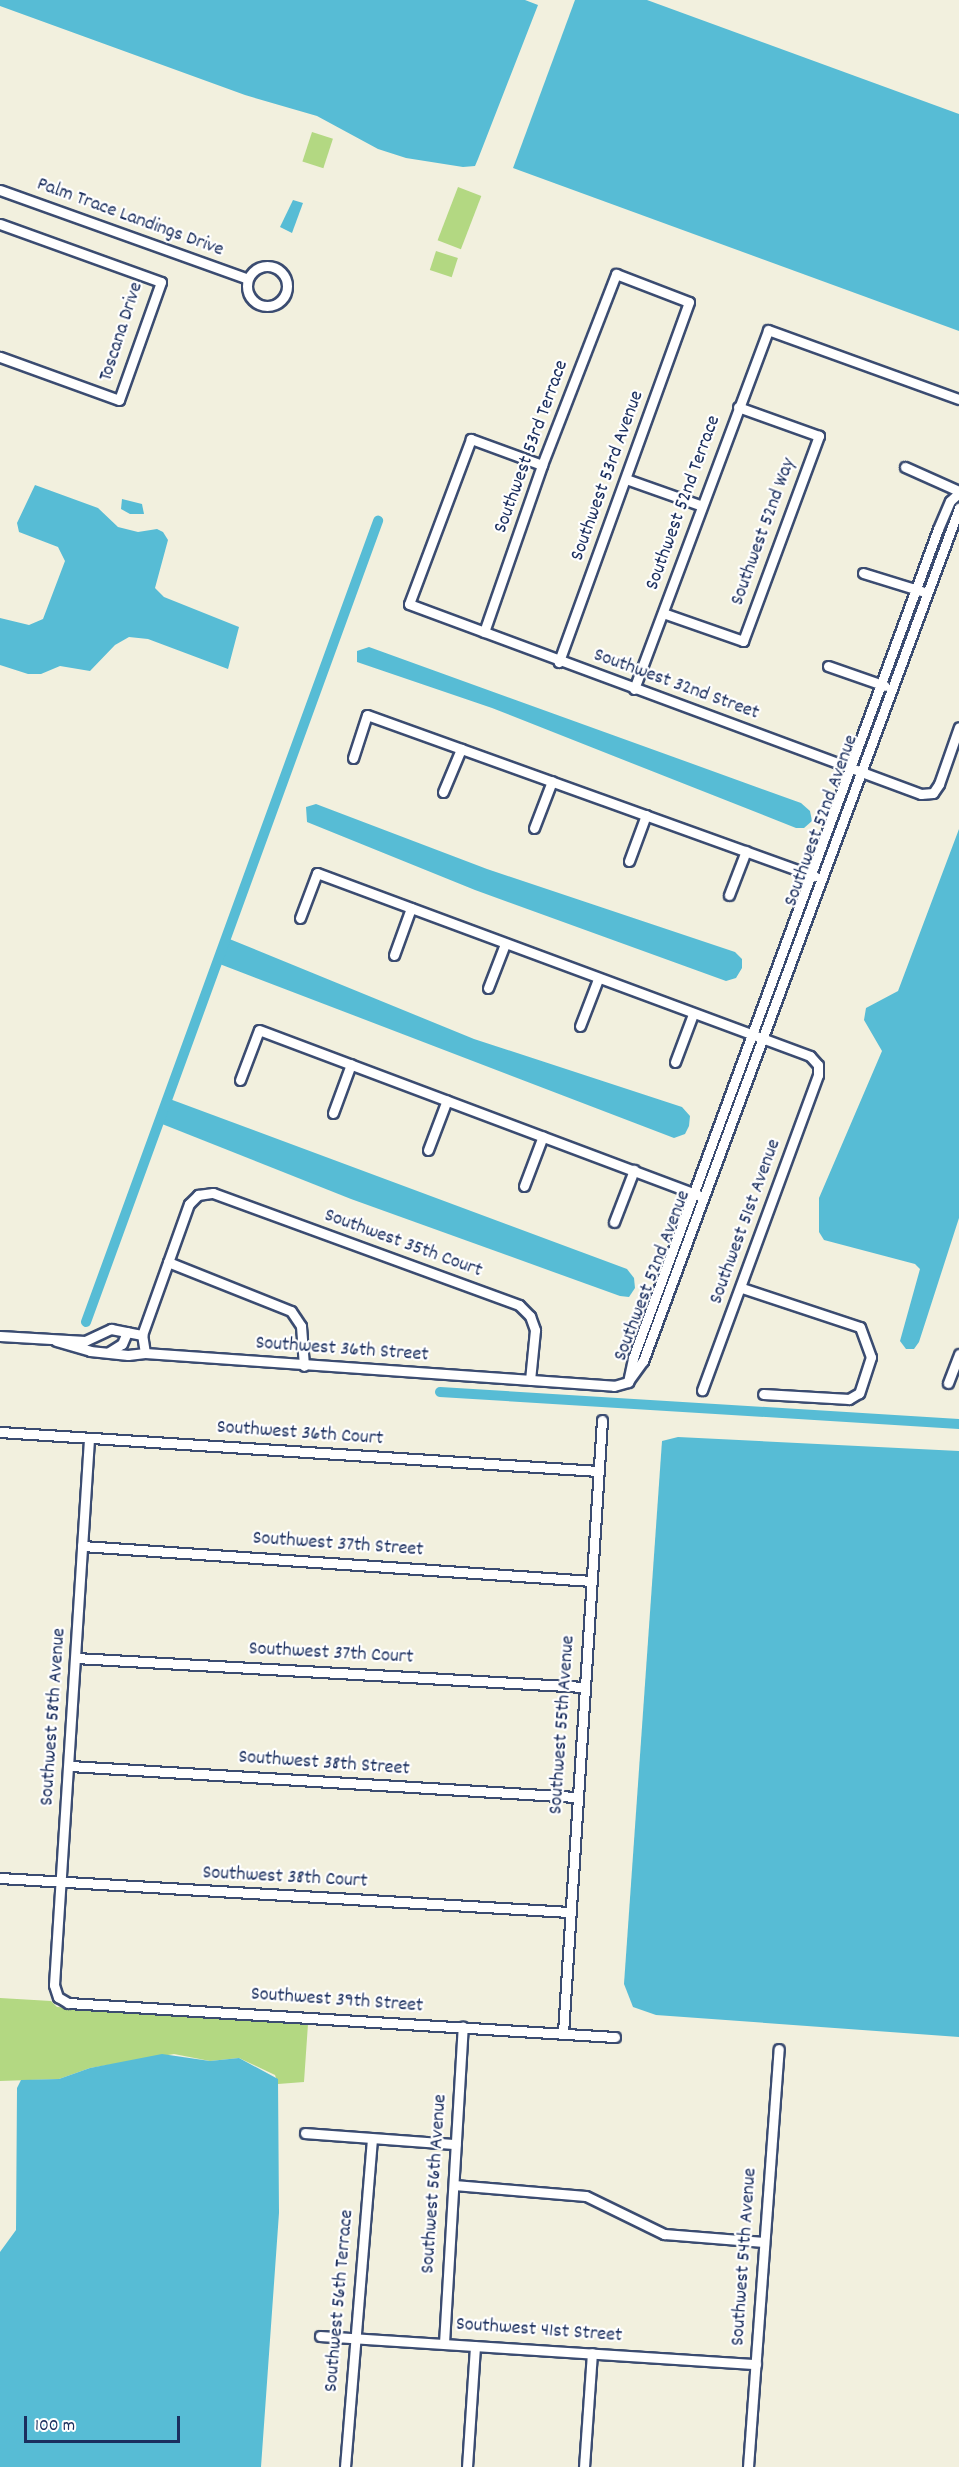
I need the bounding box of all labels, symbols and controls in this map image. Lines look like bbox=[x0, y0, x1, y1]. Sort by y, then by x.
street label: Palm Trace Landings Drive bbox=[33, 173, 227, 263]
street label: Toscana Drive bbox=[95, 279, 149, 385]
street label: Southwest 53rd Terrace bbox=[490, 357, 574, 537]
street label: Southwest 53rd Avenue bbox=[566, 388, 650, 564]
street label: Southwest 52nd Terrace bbox=[641, 412, 727, 594]
street label: Southwest 52nd Way bbox=[726, 455, 802, 609]
street label: Southwest 32nd Street bbox=[590, 644, 762, 726]
street label: Southwest 52nd Avenue bbox=[780, 732, 864, 910]
street label: Southwest 51st Avenue bbox=[705, 1136, 787, 1308]
street label: Southwest 52nd Avenue bbox=[609, 1187, 697, 1365]
street label: Southwest 35th Court bbox=[321, 1204, 485, 1284]
street label: Southwest 36th Street bbox=[255, 1332, 429, 1368]
street label: Southwest 36th Court bbox=[216, 1416, 384, 1452]
street label: Southwest 37th Street bbox=[252, 1527, 424, 1563]
street label: Southwest 58th Avenue bbox=[36, 1627, 72, 1807]
street label: Southwest 55th Avenue bbox=[545, 1635, 581, 1815]
street label: Southwest 37th Court bbox=[248, 1638, 414, 1670]
street label: Southwest 38th Street bbox=[238, 1746, 410, 1782]
street label: Southwest 38th Court bbox=[202, 1862, 368, 1894]
street label: Southwest 39th Street bbox=[250, 1983, 424, 2019]
street label: Southwest 56th Avenue bbox=[417, 2093, 453, 2275]
street label: Southwest 54th Avenue bbox=[727, 2167, 763, 2347]
street label: Southwest 56th Terrace bbox=[320, 2209, 360, 2393]
street label: Southwest 41st Street bbox=[455, 2313, 623, 2349]
scale bar bbox=[27, 2404, 183, 2442]
text: 100 m bbox=[35, 2414, 75, 2439]

